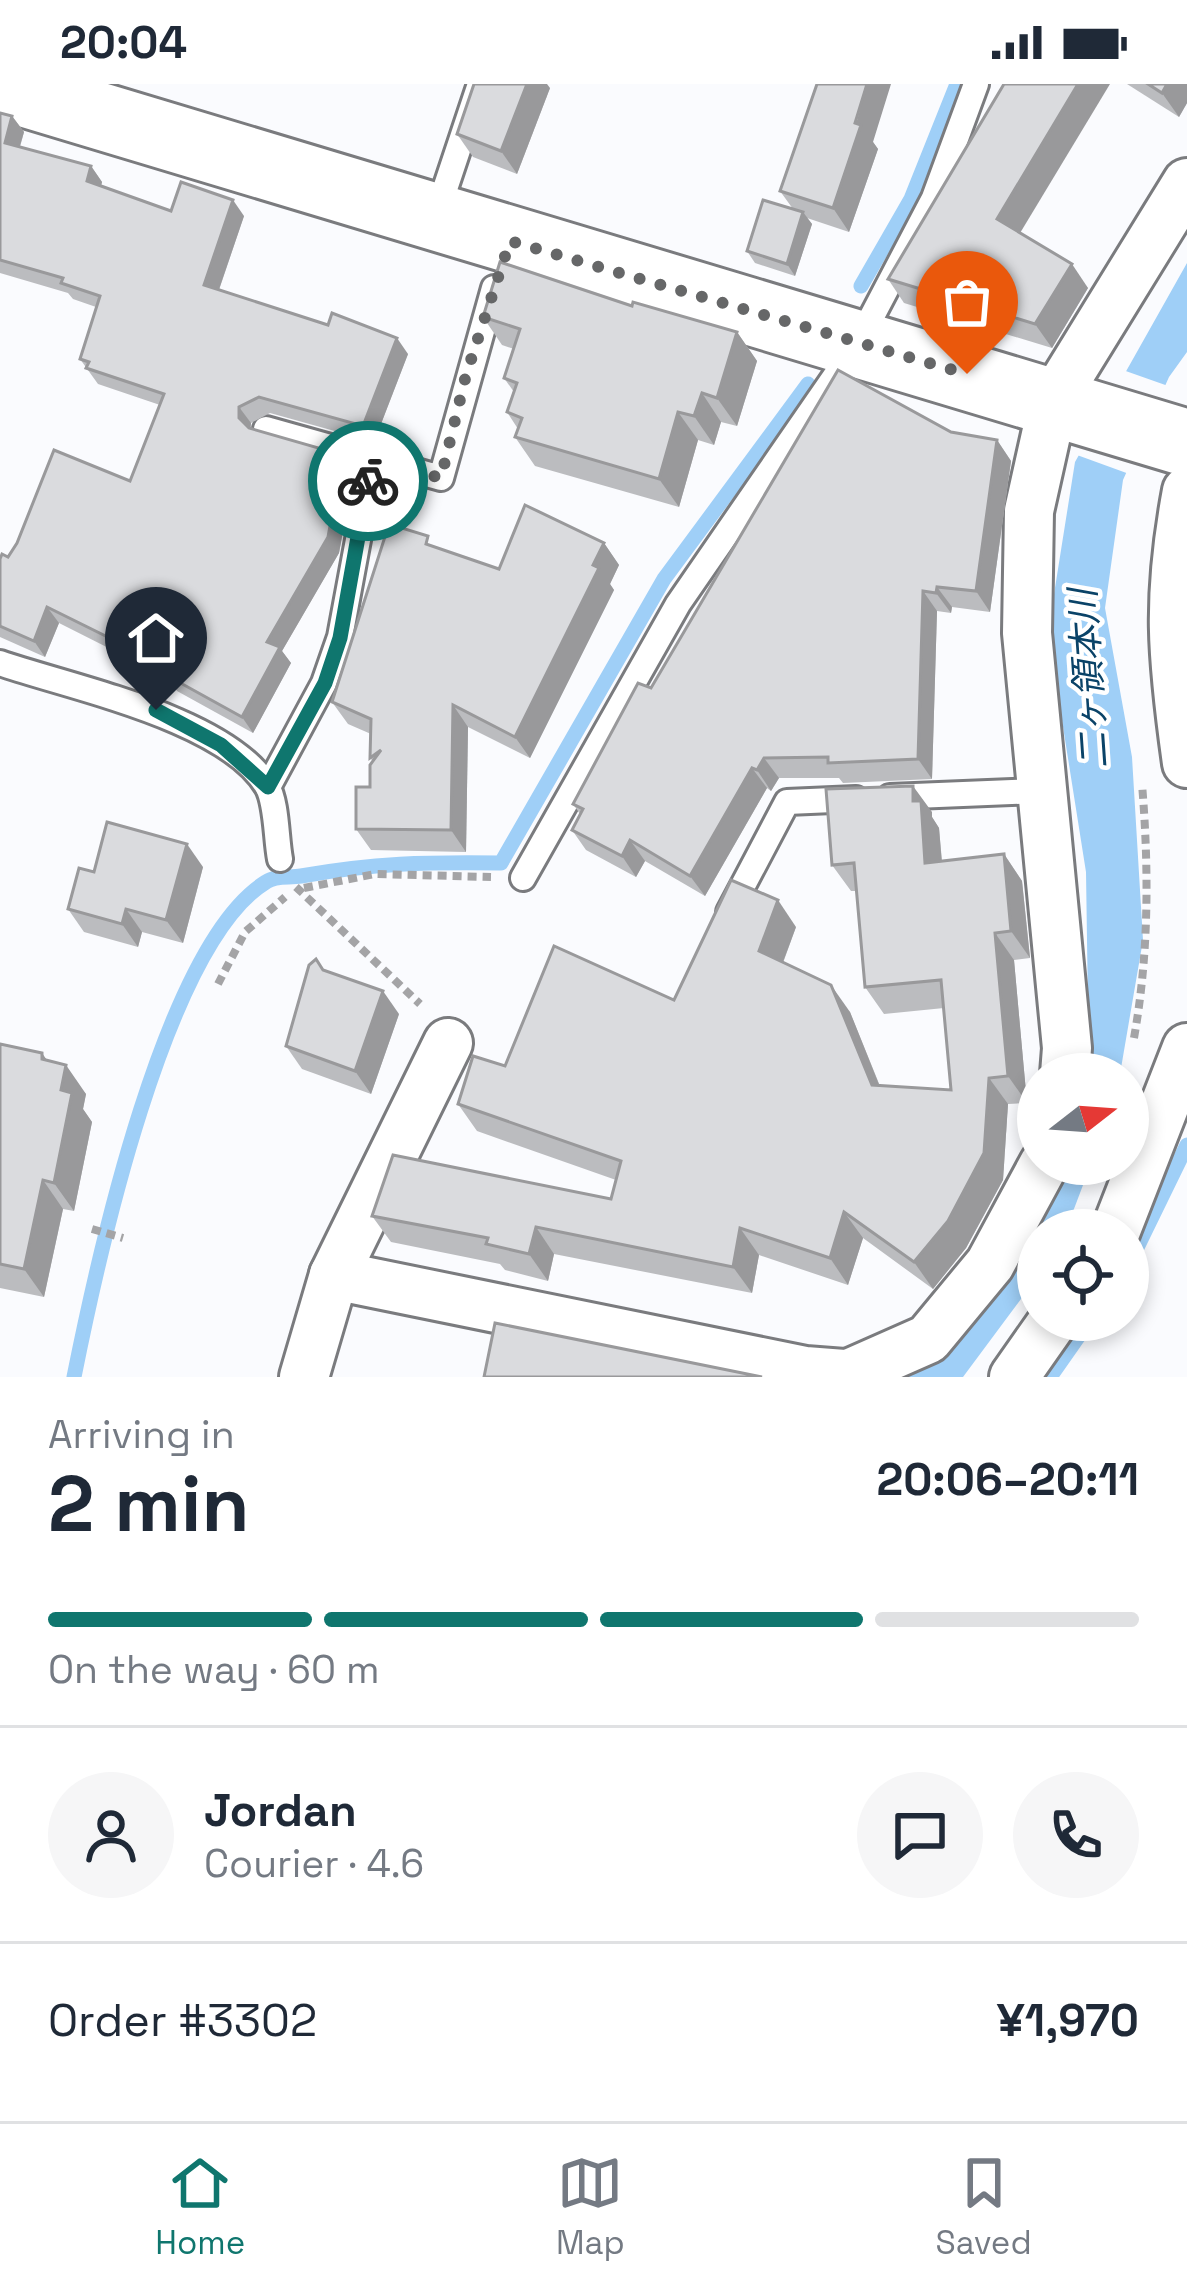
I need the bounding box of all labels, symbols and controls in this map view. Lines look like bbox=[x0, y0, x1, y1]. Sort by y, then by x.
text: 20:04 bbox=[60, 14, 187, 71]
pin bbox=[916, 251, 1018, 374]
icon: bag bbox=[934, 269, 1000, 335]
courier bbox=[308, 421, 428, 541]
icon: bike bbox=[335, 448, 401, 514]
water label: 二ヶ領本川 bbox=[1059, 584, 1118, 770]
pin bbox=[105, 587, 207, 710]
icon: home bbox=[123, 605, 189, 671]
north arrow bbox=[1017, 1053, 1149, 1185]
map controls bbox=[1017, 1053, 1149, 1341]
button: locate bbox=[1017, 1209, 1149, 1341]
text: Arriving in bbox=[48, 1410, 235, 1459]
text: 20:06–20:11 bbox=[876, 1451, 1139, 1508]
text: 2 min bbox=[48, 1454, 250, 1554]
text: On the way · 60 m bbox=[48, 1645, 379, 1694]
button: person bbox=[48, 1772, 174, 1898]
button: chat bbox=[857, 1772, 983, 1898]
button: phone bbox=[1013, 1772, 1139, 1898]
text: Jordan bbox=[204, 1782, 357, 1839]
text: Courier · 4.6 bbox=[204, 1839, 424, 1888]
text: Order #3302 bbox=[48, 1992, 317, 2049]
text: ¥1,970 bbox=[997, 1992, 1139, 2049]
tab: Home bbox=[155, 2150, 245, 2264]
tab: Map bbox=[556, 2150, 625, 2264]
tab: Saved bbox=[935, 2150, 1032, 2264]

